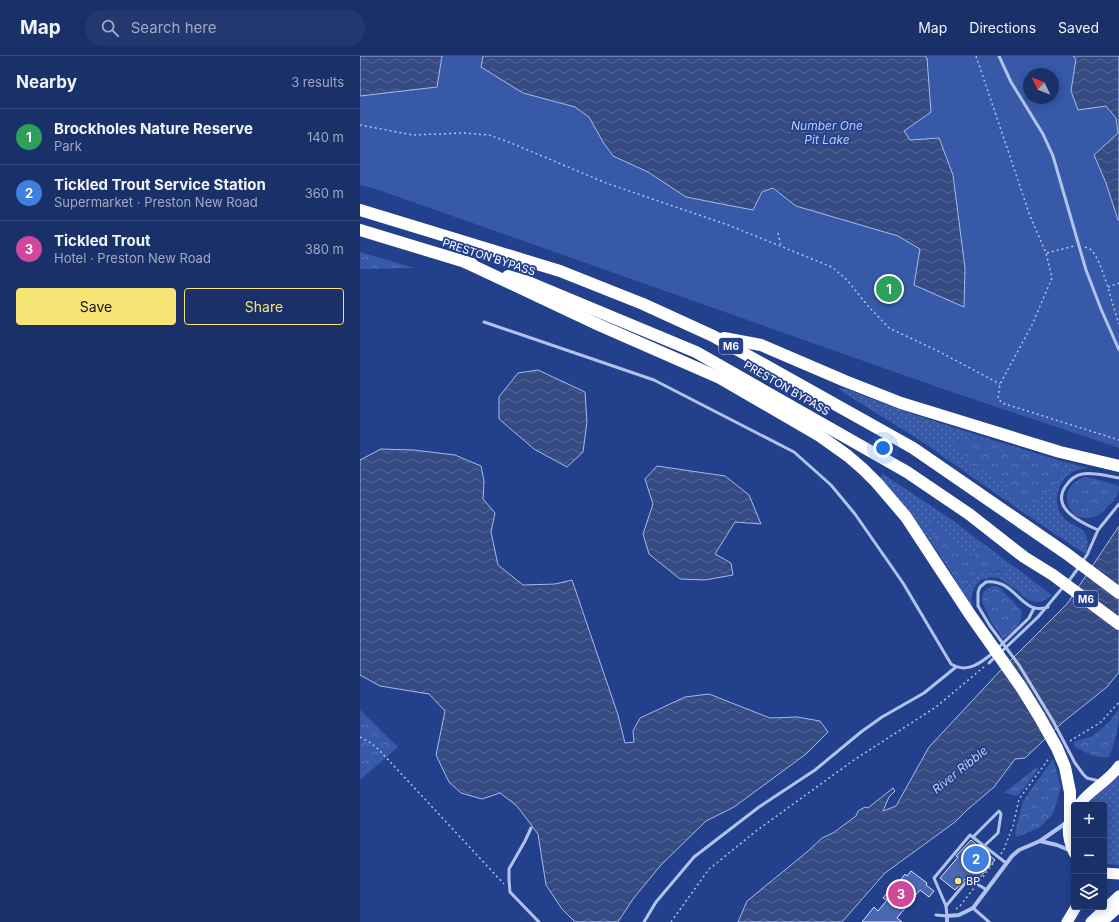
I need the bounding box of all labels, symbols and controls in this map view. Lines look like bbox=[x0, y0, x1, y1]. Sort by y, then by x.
search box bbox=[85, 10, 365, 46]
text: Map bbox=[20, 16, 61, 39]
icon: search bbox=[99, 17, 121, 39]
text: Search here bbox=[131, 18, 216, 37]
text: Map bbox=[918, 19, 947, 36]
text: Directions bbox=[969, 19, 1036, 36]
text: Saved bbox=[1058, 19, 1099, 36]
north arrow bbox=[1023, 68, 1059, 104]
text: Nearby bbox=[16, 72, 77, 92]
text: 3 results bbox=[291, 74, 344, 90]
water label: Number One Pit Lake bbox=[791, 118, 863, 147]
text: Brockholes Nature Reserve bbox=[54, 119, 253, 138]
text: 1 bbox=[26, 129, 32, 145]
text: 140 m bbox=[307, 129, 344, 145]
text: Park bbox=[54, 138, 82, 154]
text: Tickled Trout Service Station bbox=[54, 175, 266, 194]
text: 2 bbox=[25, 185, 33, 201]
text: 360 m bbox=[305, 185, 344, 201]
text: Supermarket · Preston New Road bbox=[54, 194, 258, 210]
text: Tickled Trout bbox=[54, 231, 151, 250]
street label: PRESTON BYPASS bbox=[441, 235, 537, 279]
text: 3 bbox=[25, 241, 33, 257]
text: 380 m bbox=[305, 241, 344, 257]
text: Hotel · Preston New Road bbox=[54, 250, 211, 266]
pin: 1 bbox=[876, 274, 902, 304]
button: Save bbox=[16, 288, 176, 325]
button: Share bbox=[184, 288, 344, 325]
road number: M6 bbox=[719, 338, 743, 354]
street label: PRESTON BYPASS bbox=[742, 358, 832, 418]
your location bbox=[873, 438, 893, 458]
road number: M6 bbox=[1074, 591, 1098, 607]
water label: River Ribble bbox=[929, 743, 991, 797]
map controls bbox=[1071, 802, 1107, 910]
button: + bbox=[1071, 802, 1107, 838]
button: − bbox=[1071, 838, 1107, 874]
pin: 2 bbox=[963, 844, 989, 874]
place label: BP bbox=[966, 874, 980, 888]
button: layers bbox=[1071, 874, 1107, 910]
marker: BP bbox=[953, 876, 963, 886]
pin: 3 bbox=[888, 879, 914, 909]

